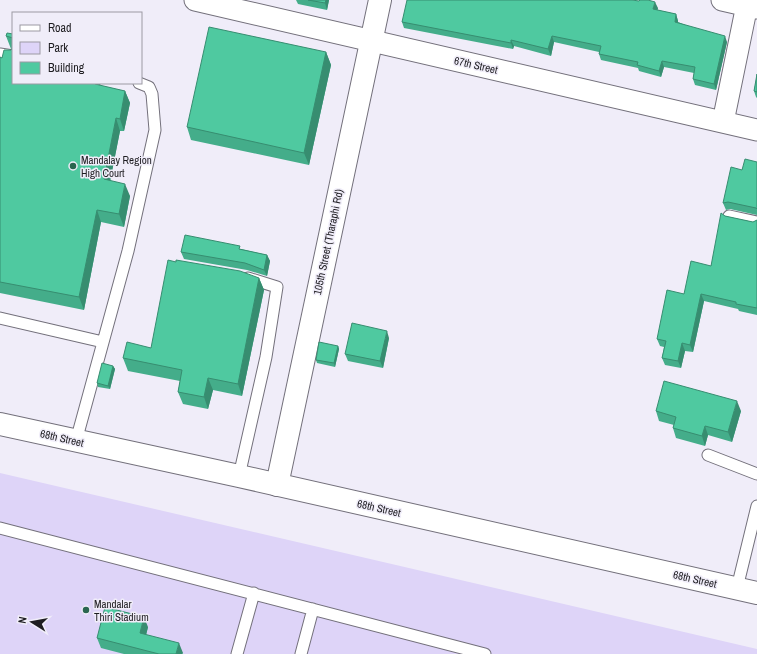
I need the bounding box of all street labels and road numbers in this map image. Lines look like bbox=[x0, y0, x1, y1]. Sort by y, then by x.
street label: 67th Street bbox=[453, 53, 500, 77]
street label: 105th Street (Tharaphi Rd) bbox=[310, 188, 346, 296]
street label: 68th Street bbox=[39, 426, 86, 450]
street label: 68th Street bbox=[356, 496, 403, 520]
street label: 68th Street bbox=[672, 567, 719, 591]

